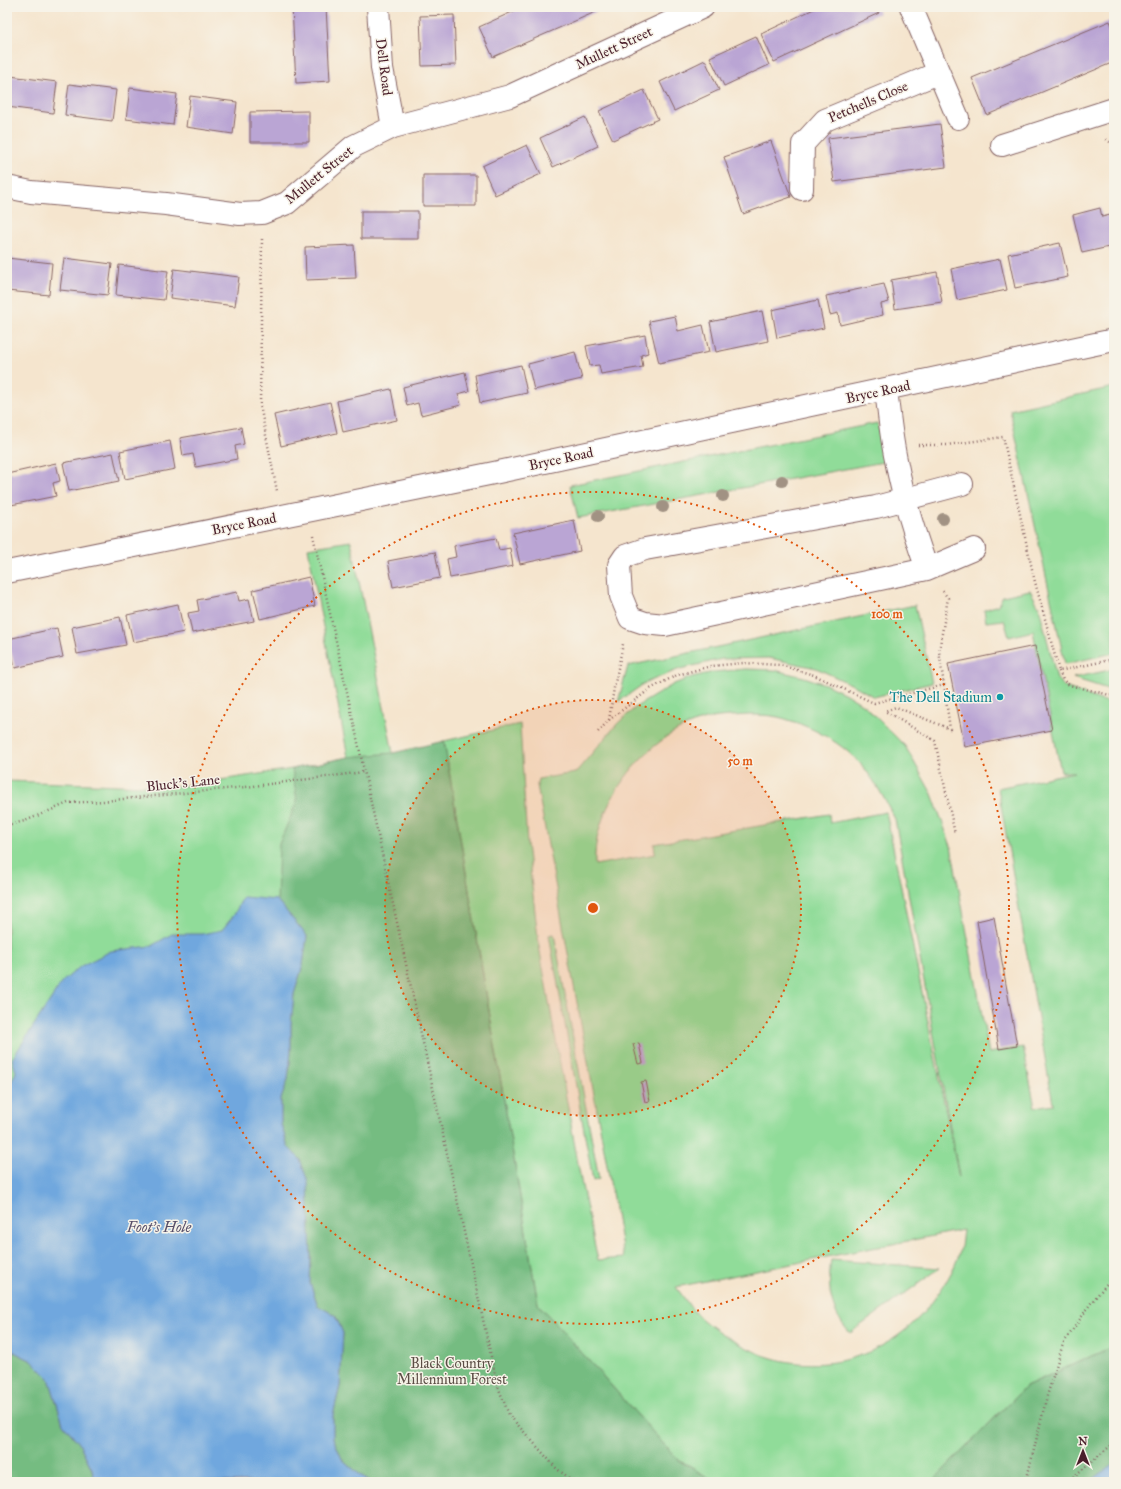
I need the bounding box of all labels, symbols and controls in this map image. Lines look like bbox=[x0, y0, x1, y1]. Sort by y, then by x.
street label: Mullett Street bbox=[573, 23, 655, 73]
street label: Dell Road bbox=[372, 38, 396, 96]
street label: Petchells Close bbox=[826, 78, 911, 126]
street label: Mullett Street bbox=[281, 142, 357, 208]
street label: Bryce Road bbox=[844, 377, 912, 407]
street label: Bryce Road bbox=[527, 444, 595, 474]
street label: Bryce Road bbox=[210, 509, 278, 539]
text: 100 m bbox=[871, 607, 904, 621]
place label: The Dell Stadium bbox=[889, 689, 992, 706]
marker: The Dell Stadium bbox=[995, 692, 1005, 702]
text: 50 m bbox=[727, 754, 754, 768]
street label: Bluck's Lane bbox=[145, 771, 221, 795]
centre of rings bbox=[586, 901, 600, 915]
water label: Foot's Hole bbox=[126, 1218, 192, 1236]
park label: Black Country Millennium Forest bbox=[397, 1355, 507, 1388]
north arrow bbox=[1063, 1431, 1103, 1471]
text: N bbox=[1078, 1435, 1088, 1448]

